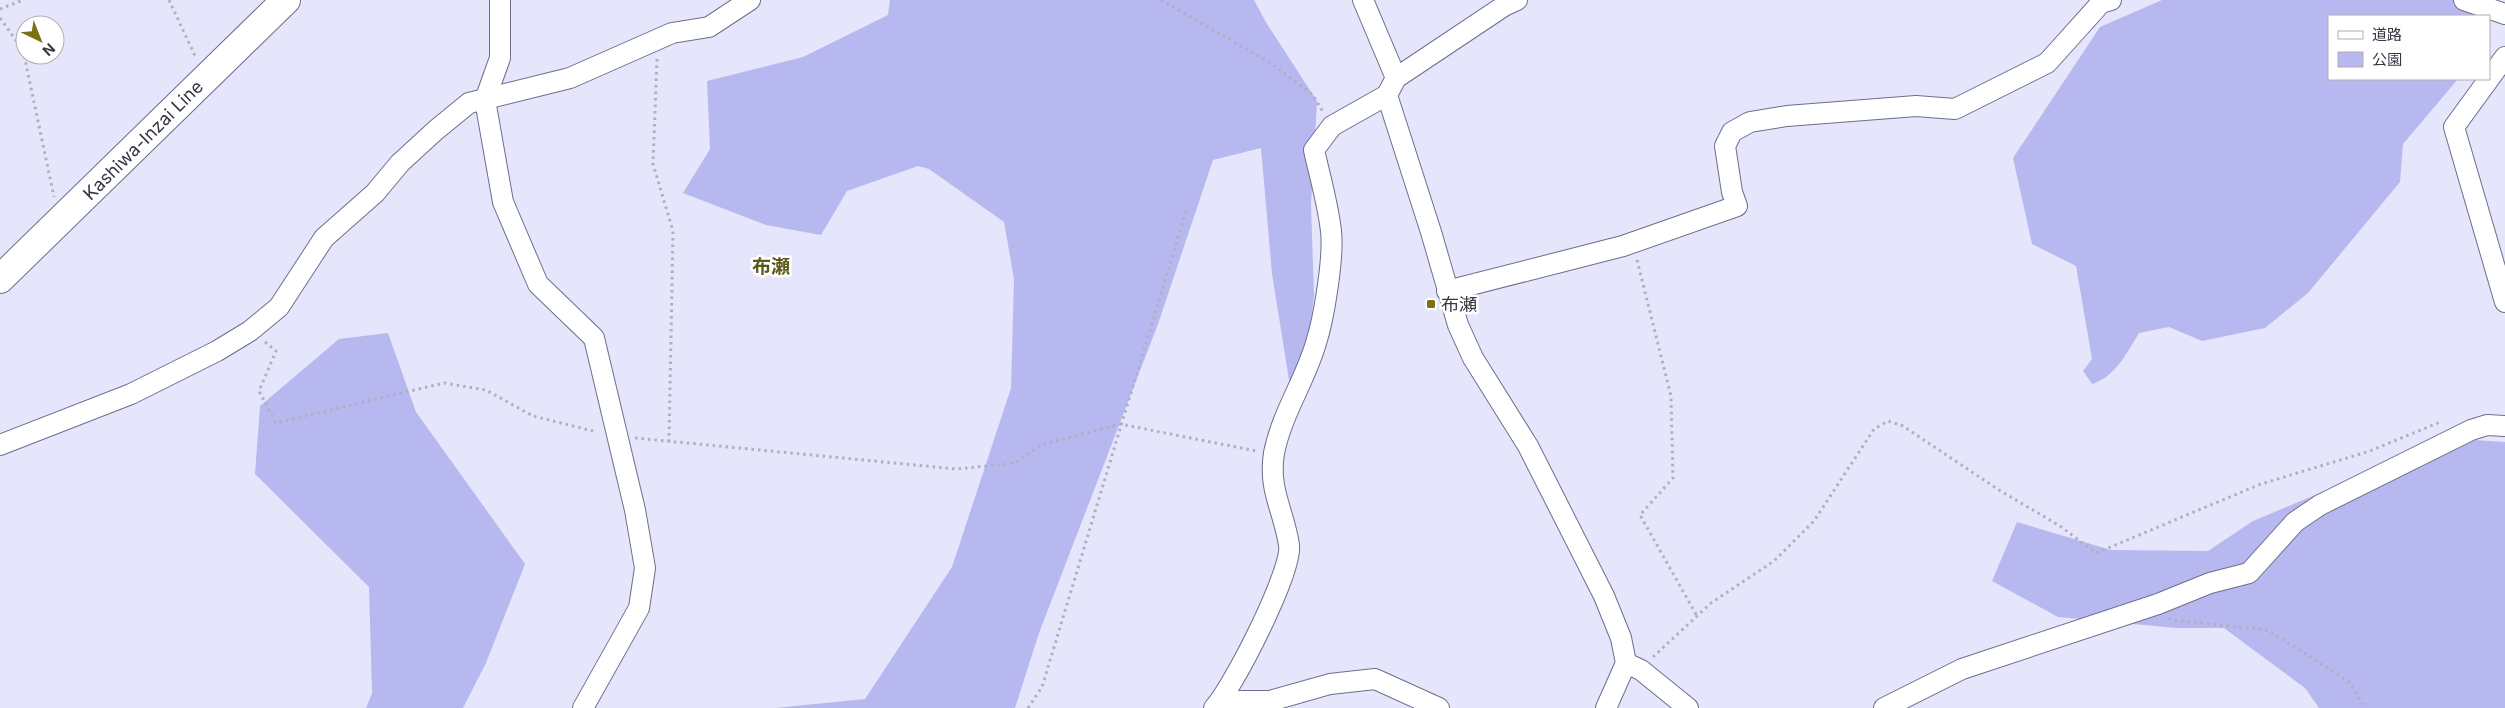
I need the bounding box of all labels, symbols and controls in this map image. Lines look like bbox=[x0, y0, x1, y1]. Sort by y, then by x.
north arrow bbox=[15, 15, 65, 65]
legend bbox=[2328, 15, 2490, 80]
text: 道路 bbox=[2372, 25, 2402, 44]
text: N bbox=[40, 40, 59, 60]
text: 公園 bbox=[2372, 50, 2402, 69]
street label: Kashiwa-Inzai Line bbox=[79, 76, 207, 204]
district label: 布瀬 bbox=[752, 255, 790, 278]
place label: 布瀬 bbox=[1441, 294, 1477, 315]
marker: 布瀬 bbox=[1425, 298, 1437, 310]

